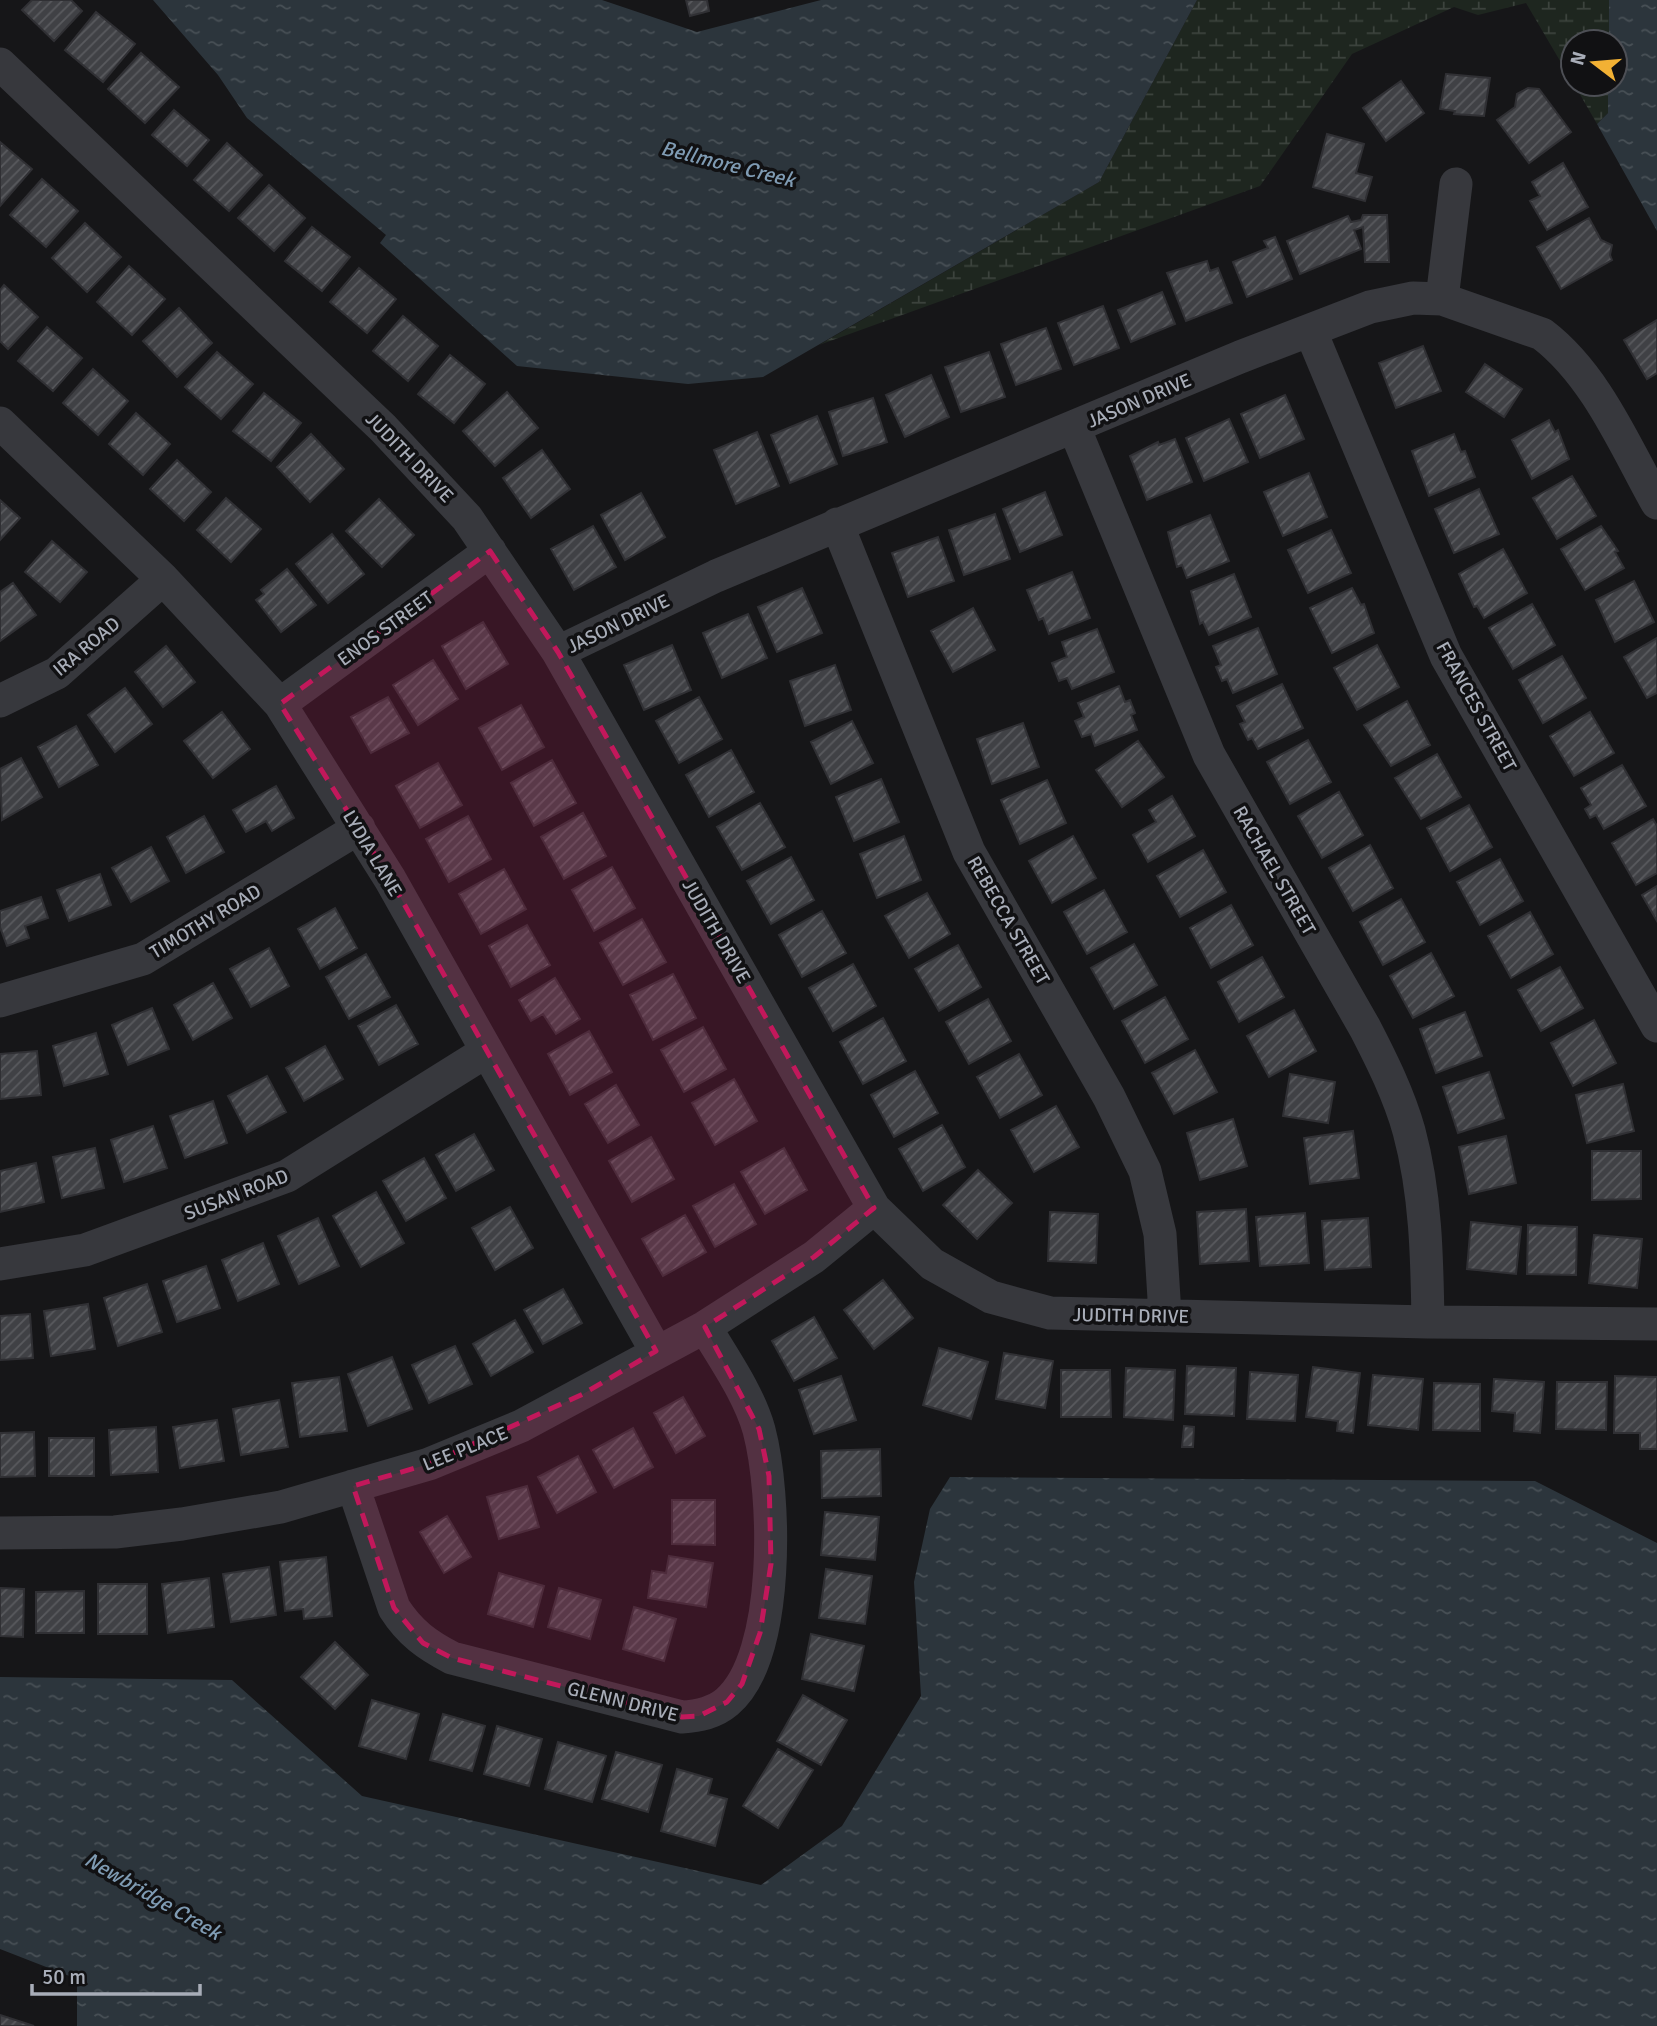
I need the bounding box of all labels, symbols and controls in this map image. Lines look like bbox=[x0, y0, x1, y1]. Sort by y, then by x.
north arrow bbox=[1559, 28, 1629, 98]
text: N bbox=[1565, 49, 1592, 68]
water label: Bellmore Creek bbox=[658, 135, 800, 194]
street label: JASON DRIVE bbox=[1084, 368, 1195, 434]
street label: JUDITH DRIVE bbox=[360, 407, 458, 508]
street label: ENOS STREET bbox=[333, 586, 439, 672]
street label: JASON DRIVE bbox=[563, 589, 674, 659]
street label: IRA ROAD bbox=[48, 612, 125, 682]
street label: FRANCES STREET bbox=[1431, 637, 1522, 776]
street label: RACHAEL STREET bbox=[1227, 802, 1321, 940]
street label: LYDIA LANE bbox=[337, 806, 407, 901]
street label: REBECCA STREET bbox=[962, 852, 1055, 990]
street label: JUDITH DRIVE bbox=[677, 875, 756, 988]
street label: TIMOTHY ROAD bbox=[146, 879, 265, 964]
street label: SUSAN ROAD bbox=[181, 1164, 292, 1226]
street label: JUDITH DRIVE bbox=[1073, 1303, 1189, 1329]
street label: LEE PLACE bbox=[419, 1421, 511, 1477]
street label: GLENN DRIVE bbox=[565, 1677, 681, 1727]
water label: Newbridge Creek bbox=[80, 1846, 228, 1947]
scale bar bbox=[32, 1952, 200, 1996]
text: 50 m bbox=[42, 1964, 86, 1990]

